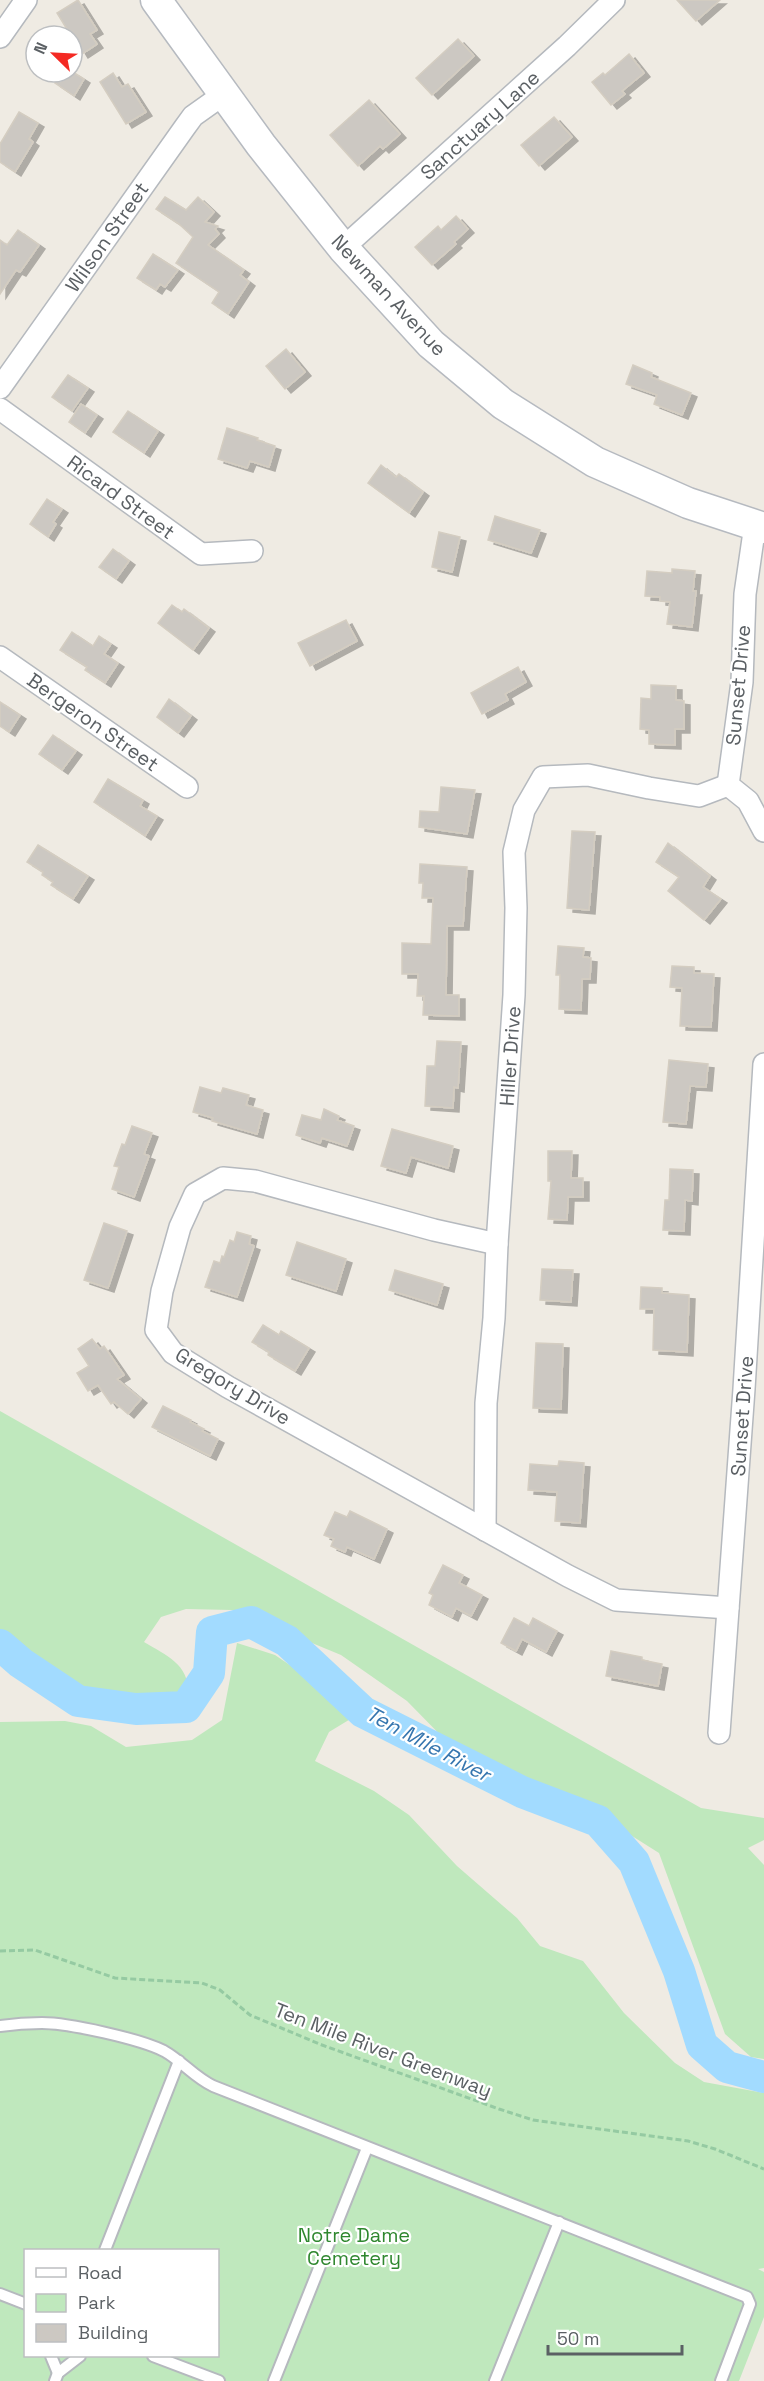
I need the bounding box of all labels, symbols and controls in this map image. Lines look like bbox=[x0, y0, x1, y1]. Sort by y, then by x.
north arrow bbox=[24, 24, 84, 84]
text: N bbox=[29, 39, 53, 57]
street label: Sanctuary Lane bbox=[415, 64, 545, 186]
street label: Wilson Street bbox=[59, 177, 155, 297]
street label: Newman Avenue bbox=[326, 229, 452, 361]
street label: Ricard Street bbox=[62, 449, 180, 545]
street label: Sunset Drive bbox=[720, 624, 756, 746]
street label: Bergeron Street bbox=[22, 667, 164, 777]
street label: Hiller Drive bbox=[494, 1005, 526, 1107]
street label: Gregory Drive bbox=[170, 1341, 296, 1431]
street label: Sunset Drive bbox=[725, 1355, 759, 1477]
water label: Ten Mile River bbox=[361, 1700, 497, 1789]
street label: Ten Mile River Greenway bbox=[270, 1996, 496, 2104]
park label: Notre Dame Cemetery bbox=[298, 2222, 410, 2271]
legend bbox=[24, 2249, 219, 2357]
text: Road bbox=[78, 2261, 122, 2284]
text: Park bbox=[78, 2291, 116, 2314]
scale bar bbox=[548, 2318, 682, 2356]
text: Building bbox=[78, 2321, 148, 2344]
text: 50 m bbox=[557, 2327, 599, 2350]

